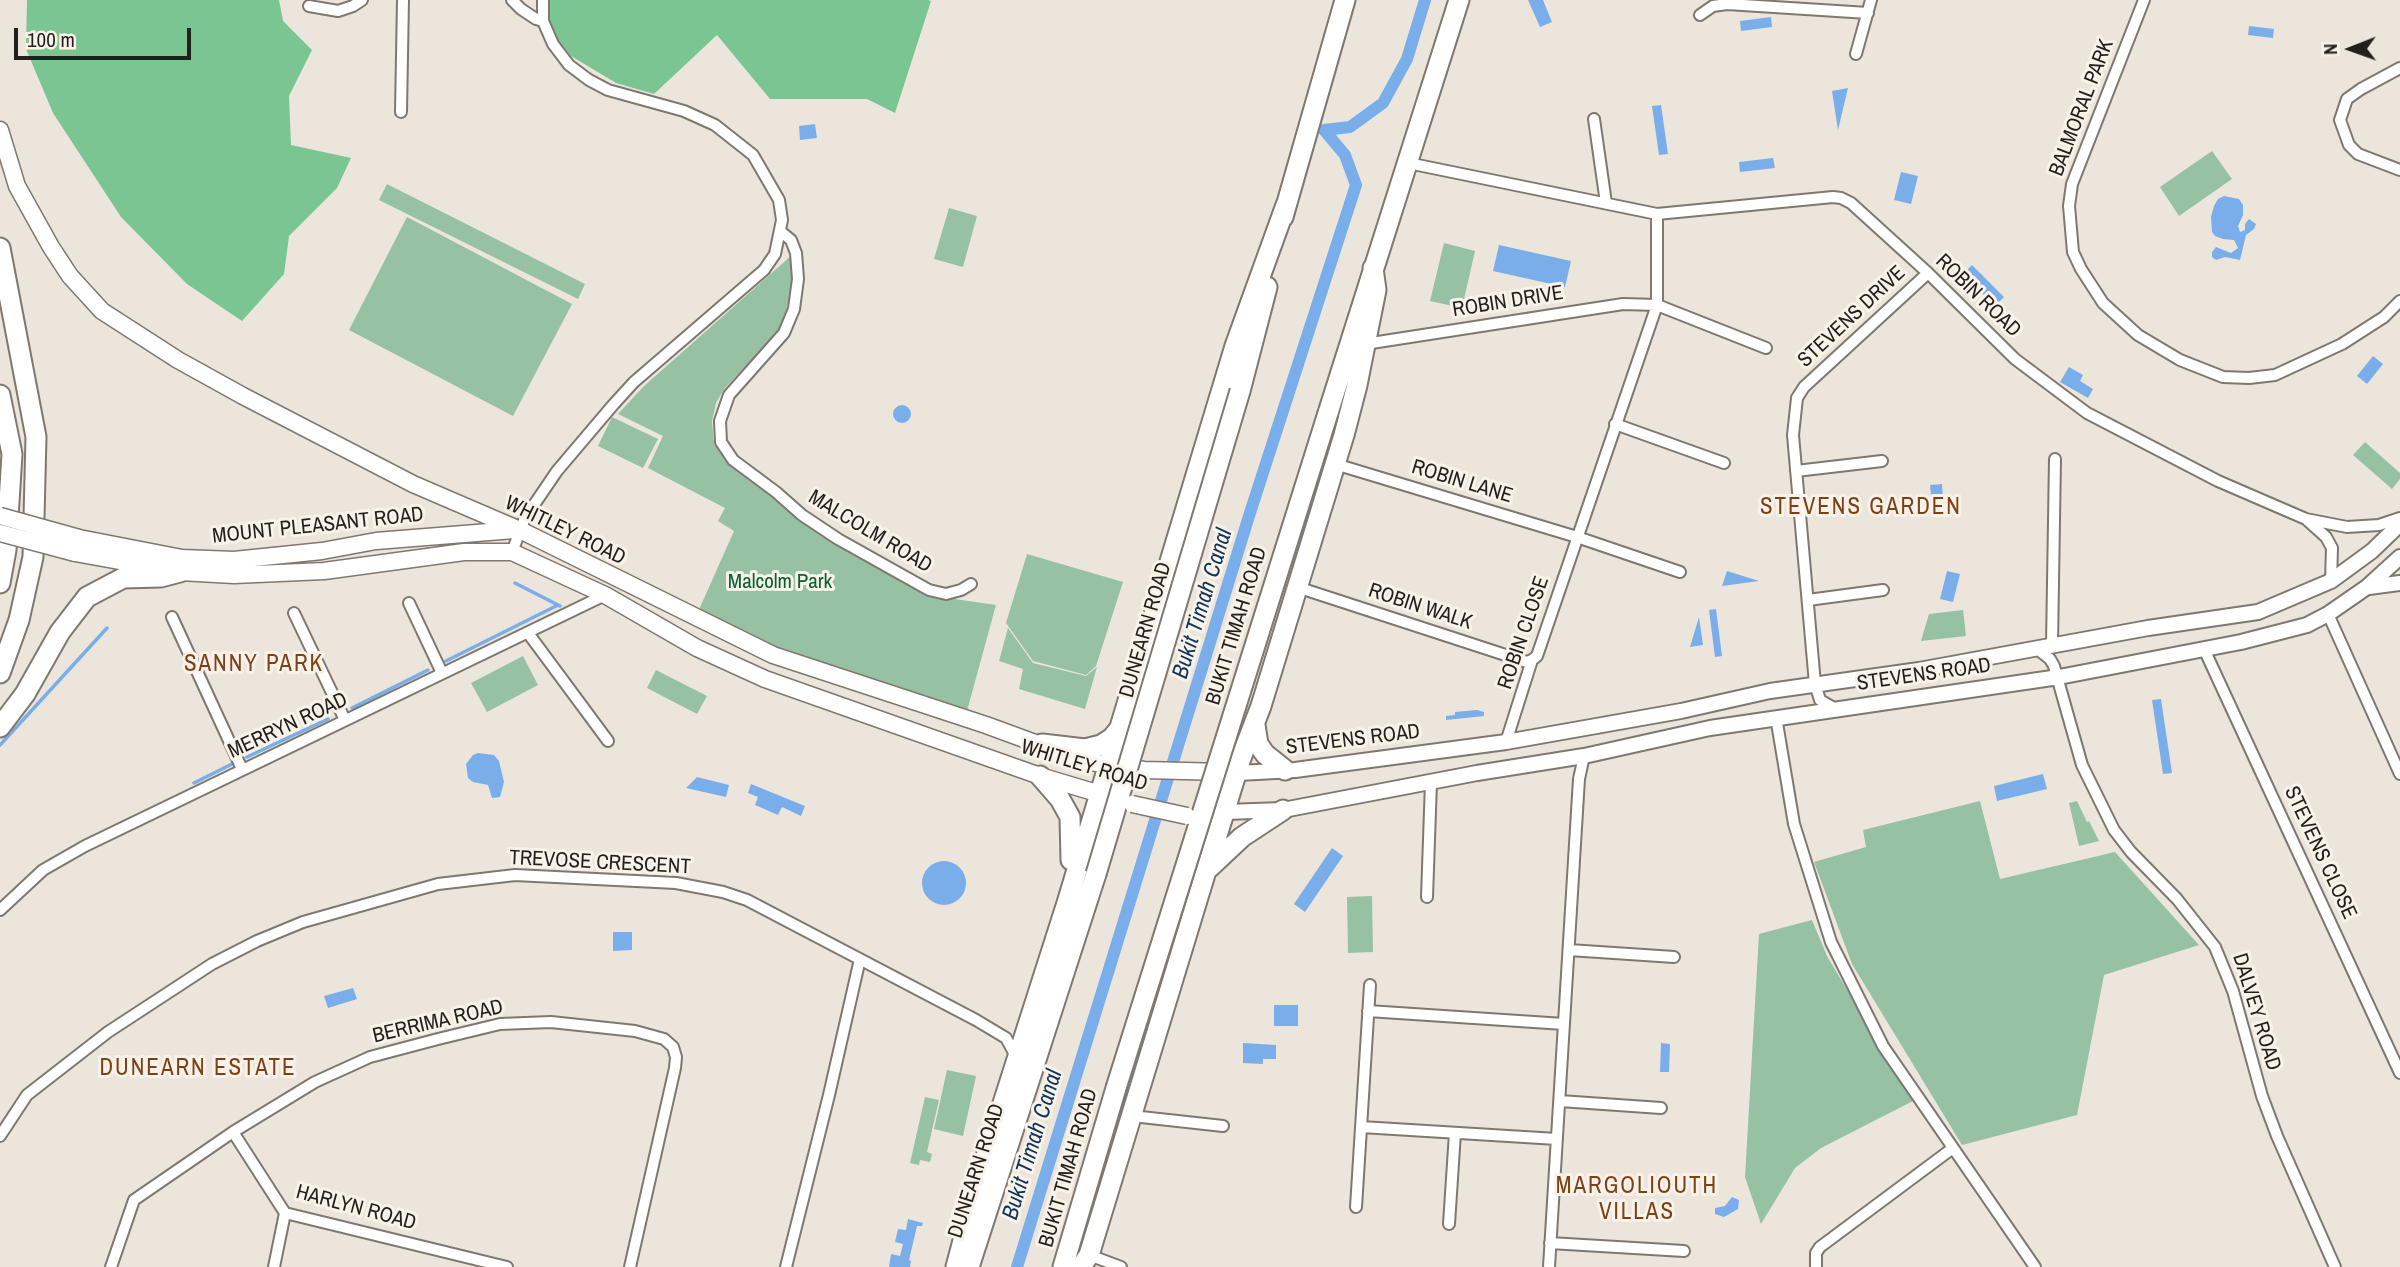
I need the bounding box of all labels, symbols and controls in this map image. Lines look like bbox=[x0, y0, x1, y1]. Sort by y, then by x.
scale bar bbox=[18, 14, 194, 58]
north arrow bbox=[2316, 14, 2386, 84]
text: 100 m bbox=[27, 25, 75, 54]
street label: BALMORAL PARK bbox=[2044, 36, 2120, 180]
text: N bbox=[2317, 44, 2343, 55]
street label: ROBIN ROAD bbox=[1930, 249, 2026, 343]
street label: STEVENS DRIVE bbox=[1793, 261, 1911, 373]
street label: ROBIN DRIVE bbox=[1451, 281, 1565, 323]
street label: ROBIN LANE bbox=[1408, 455, 1516, 509]
street label: MALCOLM ROAD bbox=[804, 485, 936, 579]
street label: WHITLEY ROAD bbox=[501, 491, 629, 571]
district label: STEVENS GARDEN bbox=[1762, 494, 1960, 522]
street label: MOUNT PLEASANT ROAD bbox=[211, 502, 425, 550]
water label: Bukit Timah Canal bbox=[1167, 526, 1239, 682]
street label: BUKIT TIMAH ROAD bbox=[1201, 544, 1273, 708]
street label: DUNEARN ROAD bbox=[1115, 559, 1177, 701]
park label: Malcolm Park bbox=[728, 569, 832, 595]
street label: ROBIN CLOSE bbox=[1493, 573, 1555, 693]
street label: ROBIN WALK bbox=[1365, 578, 1475, 636]
district label: SANNY PARK bbox=[185, 651, 323, 679]
street label: STEVENS ROAD bbox=[1855, 653, 1993, 697]
street label: MERRYN ROAD bbox=[224, 687, 352, 765]
street label: STEVENS ROAD bbox=[1285, 719, 1421, 761]
street label: WHITLEY ROAD bbox=[1018, 735, 1150, 797]
street label: STEVENS CLOSE bbox=[2278, 783, 2362, 923]
street label: TREVOSE CRESCENT bbox=[509, 846, 691, 880]
street label: DALVEY ROAD bbox=[2226, 950, 2286, 1074]
street label: BERRIMA ROAD bbox=[370, 995, 506, 1049]
district label: DUNEARN ESTATE bbox=[101, 1055, 295, 1083]
water label: Bukit Timah Canal bbox=[997, 1067, 1069, 1223]
street label: BUKIT TIMAH ROAD bbox=[1034, 1086, 1104, 1250]
street label: DUNEARN ROAD bbox=[943, 1101, 1011, 1241]
district label: MARGOLIOUTH VILLAS bbox=[1557, 1173, 1717, 1227]
street label: HARLYN ROAD bbox=[293, 1180, 419, 1236]

